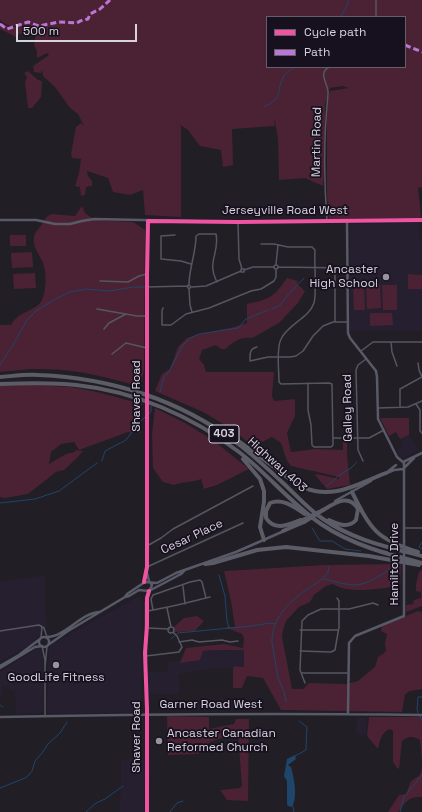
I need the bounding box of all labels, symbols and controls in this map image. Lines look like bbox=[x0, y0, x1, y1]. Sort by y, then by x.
scale bar bbox=[18, 16, 139, 42]
legend bbox=[266, 16, 406, 68]
text: 500 m bbox=[23, 23, 59, 39]
text: Cycle path bbox=[304, 24, 366, 40]
text: Path bbox=[304, 44, 330, 60]
street label: Martin Road bbox=[309, 107, 325, 177]
street label: Jerseyville Road West bbox=[222, 204, 348, 218]
place label: Ancaster High School bbox=[309, 263, 378, 291]
marker: Ancaster High School bbox=[381, 272, 391, 282]
street label: Shaver Road bbox=[130, 360, 144, 432]
street label: Galley Road bbox=[340, 374, 356, 442]
road number: 403 bbox=[209, 425, 239, 443]
street label: Highway 403 bbox=[244, 435, 310, 495]
street label: Cesar Place bbox=[159, 516, 225, 558]
street label: Hamilton Drive bbox=[388, 523, 402, 605]
marker: GoodLife Fitness bbox=[51, 660, 61, 670]
place label: GoodLife Fitness bbox=[7, 671, 105, 685]
street label: Garner Road West bbox=[159, 698, 263, 712]
street label: Shaver Road bbox=[130, 701, 144, 773]
place label: Ancaster Canadian Reformed Church bbox=[167, 727, 276, 755]
marker: Ancaster Canadian Reformed Church bbox=[154, 736, 164, 746]

